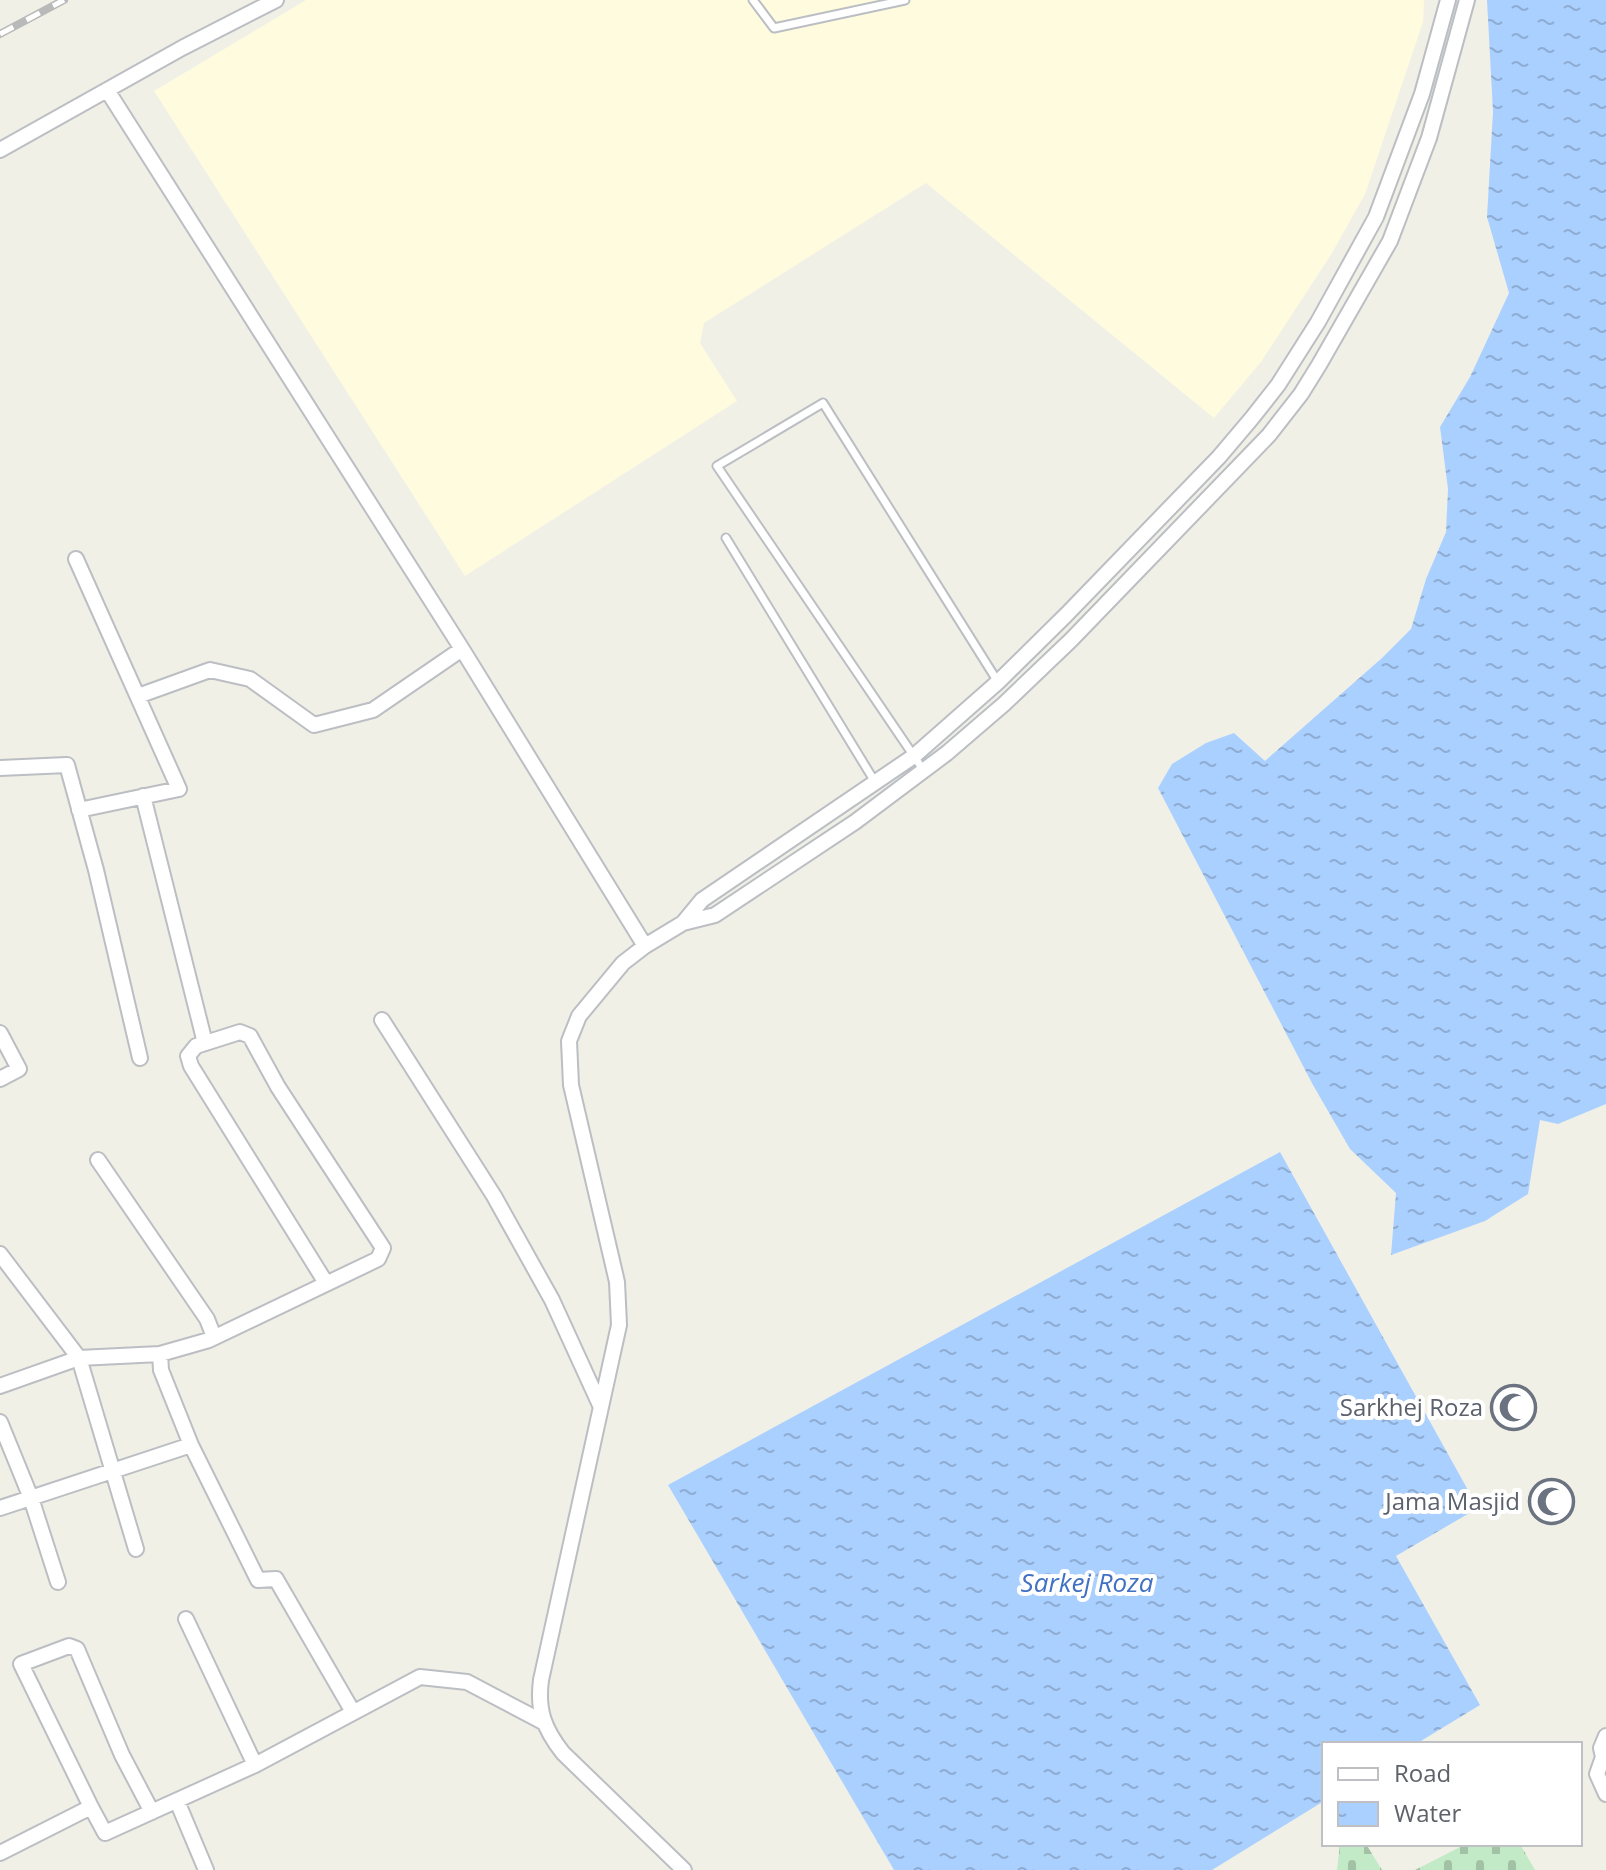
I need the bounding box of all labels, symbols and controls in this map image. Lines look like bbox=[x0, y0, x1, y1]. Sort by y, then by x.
mosque icon: Sarkhej Roza bbox=[1490, 1384, 1538, 1432]
place label: Sarkhej Roza bbox=[1340, 1390, 1483, 1423]
mosque icon: Jama Masjid bbox=[1527, 1478, 1575, 1526]
place label: Jama Masjid bbox=[1383, 1484, 1520, 1517]
water label: Sarkej Roza bbox=[1021, 1564, 1154, 1600]
legend bbox=[1322, 1742, 1582, 1846]
text: Road bbox=[1394, 1756, 1451, 1789]
text: Water bbox=[1394, 1796, 1462, 1829]

